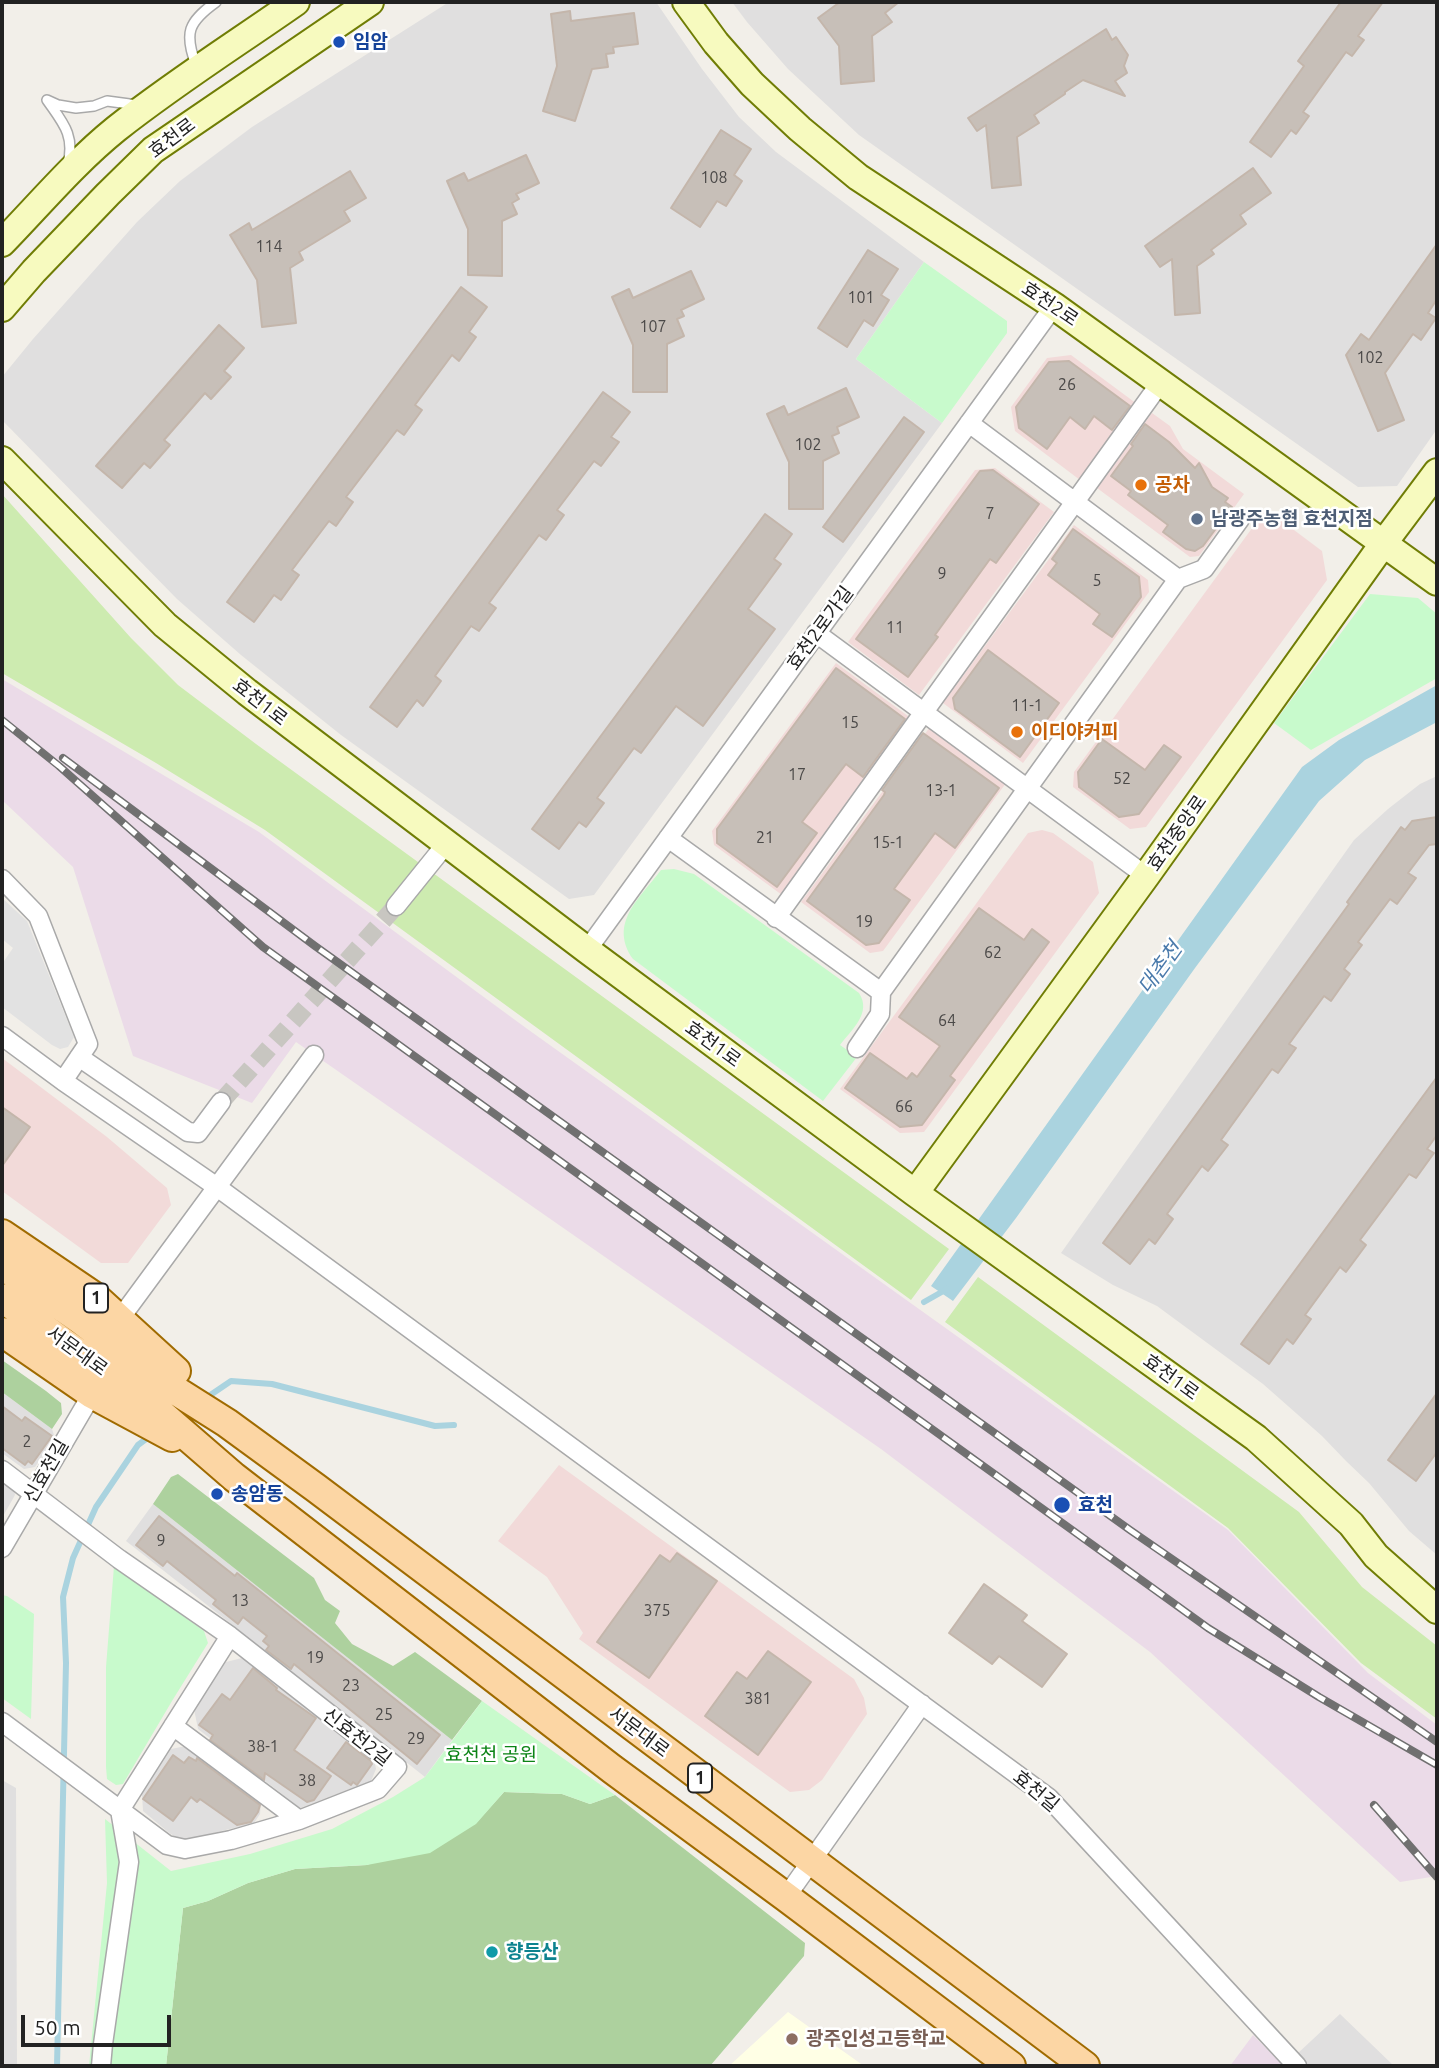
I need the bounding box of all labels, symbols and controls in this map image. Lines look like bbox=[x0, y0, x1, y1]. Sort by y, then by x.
place label: 임암 bbox=[353, 31, 388, 53]
marker: 임암 bbox=[331, 34, 347, 50]
street label: 효천로 bbox=[144, 113, 200, 163]
house number: 108 bbox=[700, 168, 728, 188]
house number: 114 bbox=[255, 237, 283, 257]
street label: 효천2로 bbox=[1017, 277, 1083, 331]
house number: 101 bbox=[847, 288, 875, 308]
house number: 107 bbox=[639, 317, 667, 337]
house number: 102 bbox=[1356, 348, 1384, 368]
house number: 26 bbox=[1058, 375, 1076, 395]
house number: 102 bbox=[794, 435, 822, 455]
place label: 공차 bbox=[1155, 474, 1190, 496]
marker: 공차 bbox=[1133, 477, 1149, 493]
house number: 7 bbox=[985, 504, 995, 524]
place label: 남광주농협 효천지점 bbox=[1211, 508, 1373, 530]
marker: 남광주농협 효천지점 bbox=[1189, 511, 1205, 527]
house number: 9 bbox=[937, 564, 947, 584]
house number: 5 bbox=[1092, 571, 1102, 591]
street label: 효천2로가길 bbox=[782, 582, 858, 674]
house number: 11 bbox=[886, 618, 904, 638]
street label: 효천1로 bbox=[228, 674, 292, 730]
house number: 11-1 bbox=[1011, 696, 1043, 716]
house number: 15 bbox=[841, 713, 859, 733]
place label: 이디야커피 bbox=[1031, 721, 1118, 743]
marker: 이디야커피 bbox=[1009, 724, 1025, 740]
house number: 17 bbox=[788, 765, 806, 785]
house number: 52 bbox=[1113, 769, 1131, 789]
house number: 13-1 bbox=[925, 781, 957, 801]
street label: 효천중앙로 bbox=[1143, 791, 1211, 875]
house number: 21 bbox=[756, 828, 774, 848]
house number: 15-1 bbox=[872, 833, 904, 853]
house number: 19 bbox=[855, 912, 873, 932]
water label: 대촌천 bbox=[1133, 937, 1187, 999]
house number: 62 bbox=[984, 943, 1002, 963]
house number: 64 bbox=[938, 1011, 956, 1031]
street label: 효천1로 bbox=[681, 1016, 745, 1072]
house number: 66 bbox=[895, 1097, 913, 1117]
road number: 1 bbox=[84, 1283, 108, 1312]
street label: 서문대로 bbox=[42, 1321, 112, 1381]
street label: 효천1로 bbox=[1139, 1349, 1203, 1405]
house number: 2 bbox=[22, 1432, 32, 1452]
street label: 신효천길 bbox=[19, 1435, 73, 1507]
place label: 송암동 bbox=[231, 1483, 283, 1505]
marker: 송암동 bbox=[209, 1486, 225, 1502]
place label: 효천 bbox=[1078, 1494, 1113, 1516]
marker: 효천 bbox=[1052, 1495, 1072, 1515]
house number: 9 bbox=[156, 1531, 166, 1551]
house number: 13 bbox=[231, 1591, 249, 1611]
house number: 375 bbox=[643, 1601, 671, 1621]
house number: 19 bbox=[306, 1648, 324, 1668]
house number: 23 bbox=[342, 1676, 360, 1696]
house number: 381 bbox=[744, 1689, 772, 1709]
street label: 서문대로 bbox=[604, 1702, 674, 1762]
street label: 신효천2길 bbox=[318, 1703, 396, 1771]
house number: 25 bbox=[375, 1705, 393, 1725]
house number: 29 bbox=[407, 1729, 425, 1749]
house number: 38-1 bbox=[247, 1737, 279, 1757]
park label: 효천천 공원 bbox=[445, 1744, 537, 1766]
road number: 1 bbox=[688, 1764, 712, 1792]
street label: 효천길 bbox=[1009, 1765, 1063, 1817]
house number: 38 bbox=[298, 1771, 316, 1791]
place label: 향등산 bbox=[506, 1941, 558, 1963]
marker: 향등산 bbox=[484, 1944, 500, 1960]
scale bar bbox=[24, 2002, 175, 2046]
text: 50 m bbox=[34, 2015, 81, 2039]
place label: 광주인성고등학교 bbox=[806, 2028, 946, 2050]
marker: 광주인성고등학교 bbox=[784, 2031, 800, 2047]

